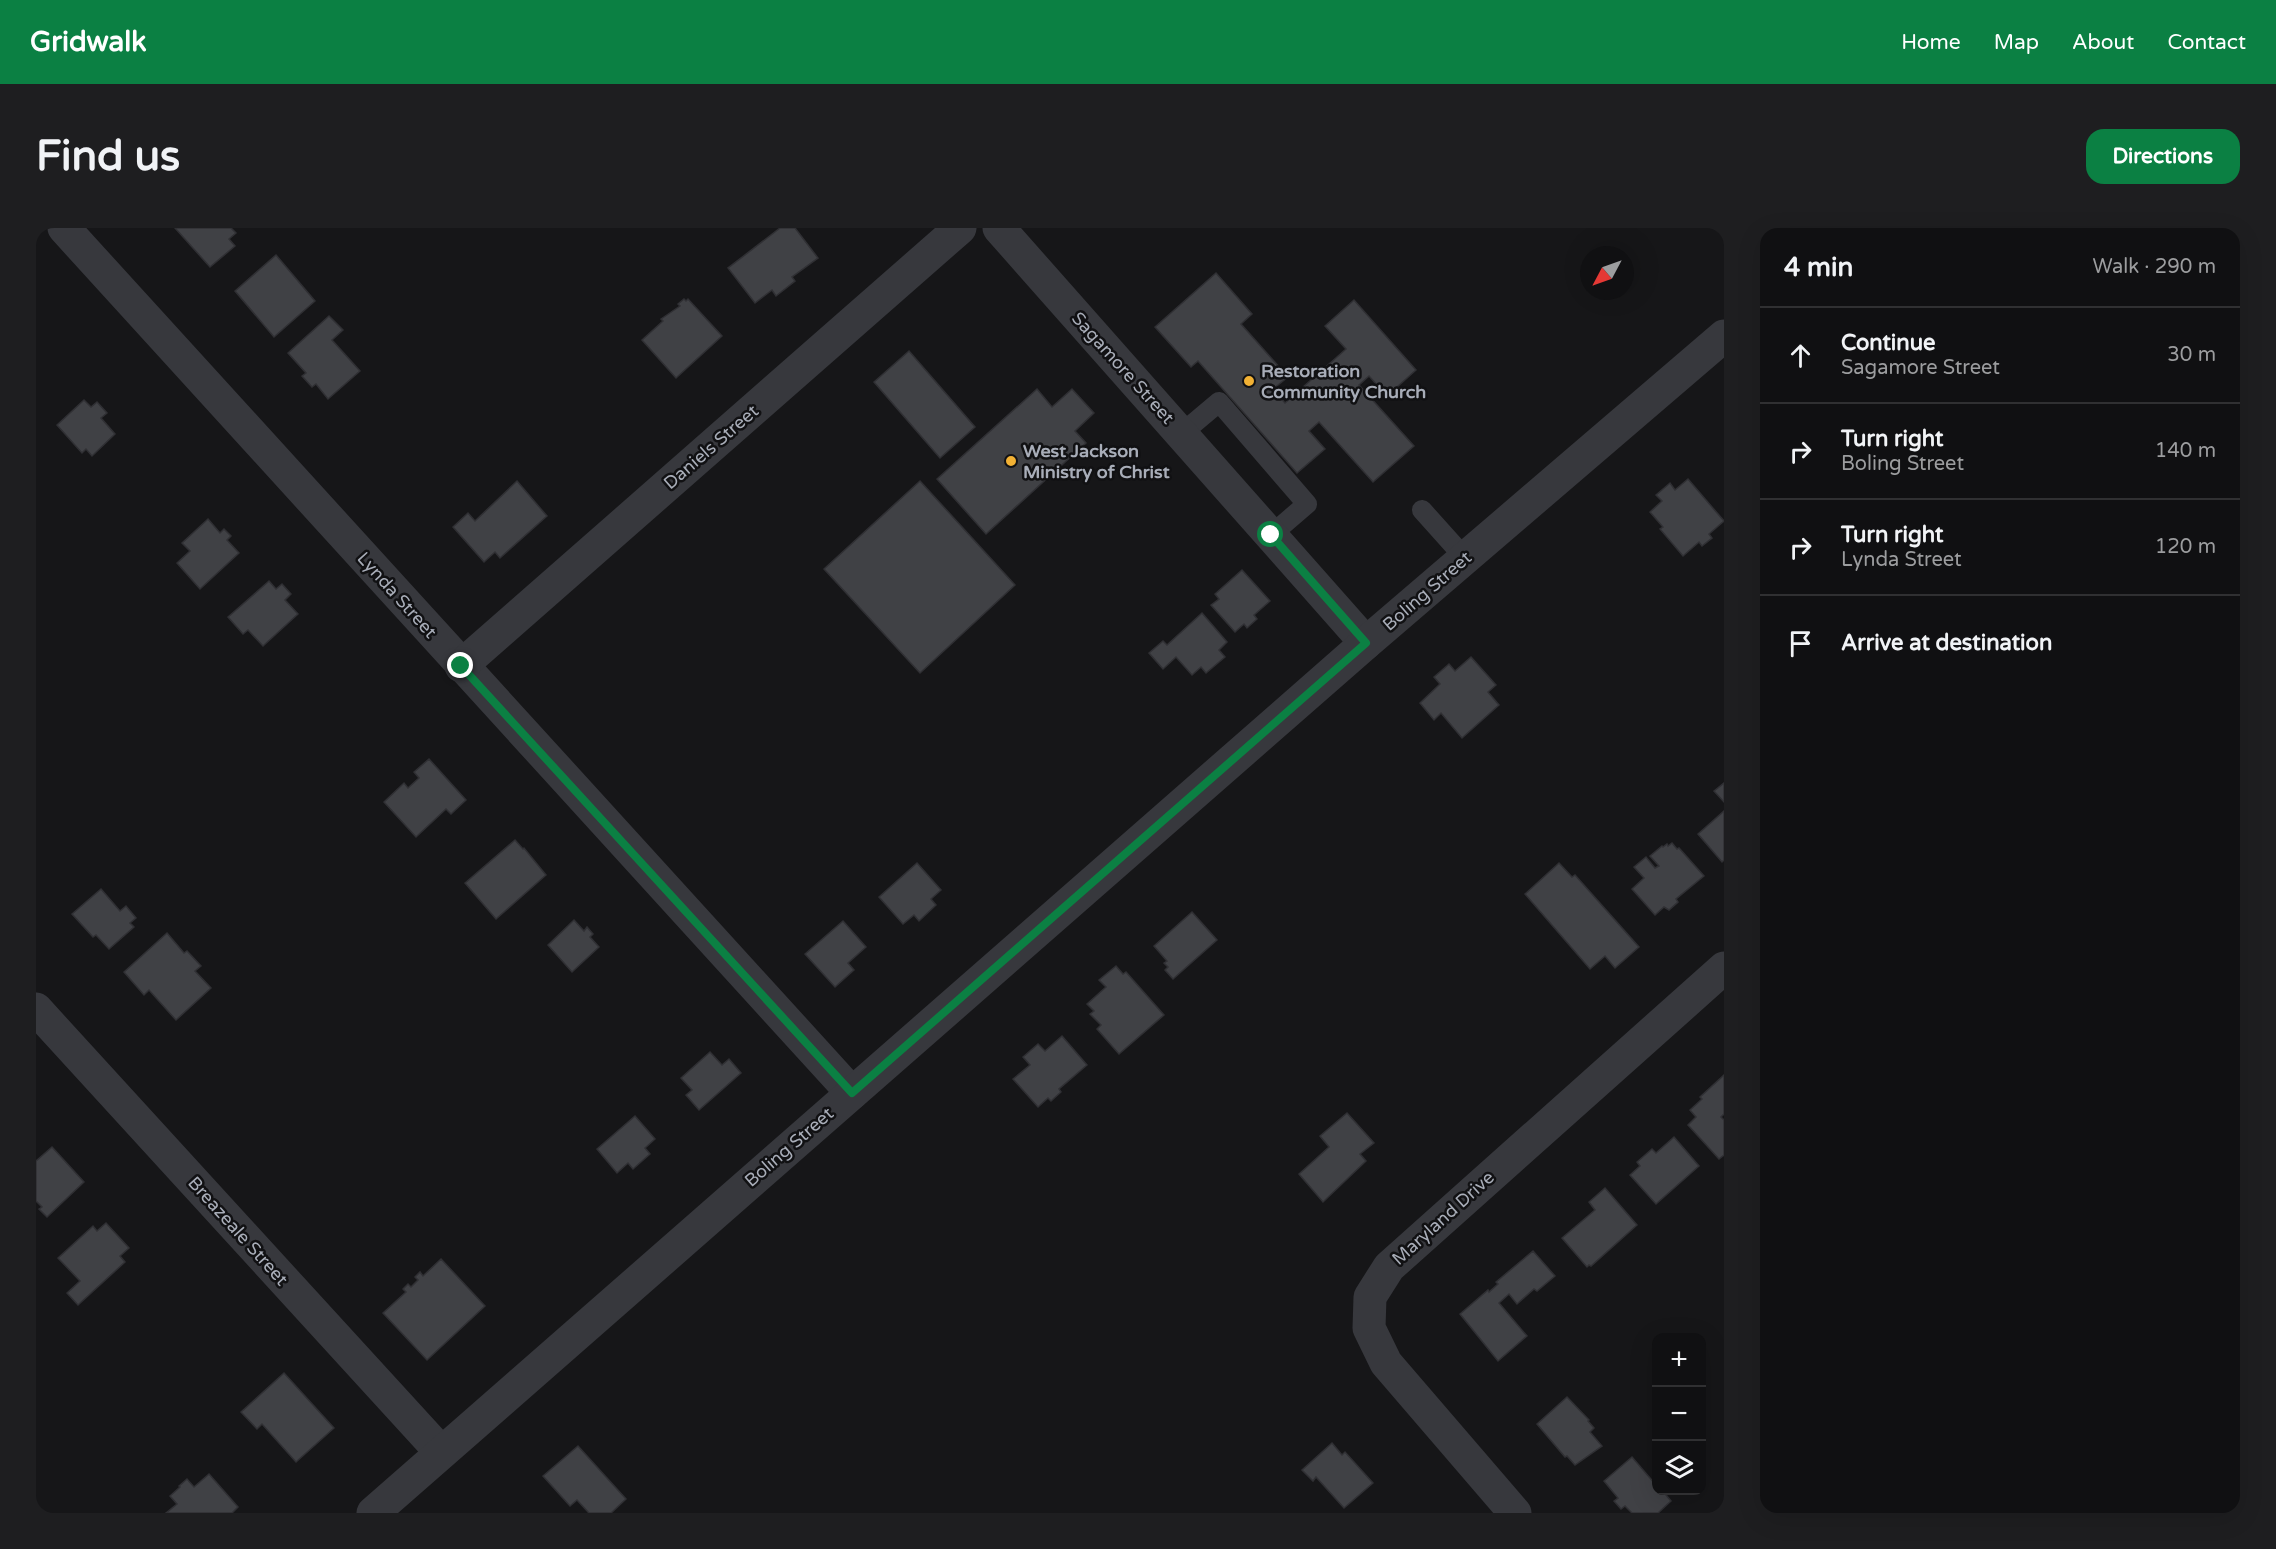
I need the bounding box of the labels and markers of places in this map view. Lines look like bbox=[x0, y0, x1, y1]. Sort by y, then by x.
place label: Restoration Community Church bbox=[1261, 360, 1426, 403]
marker: Restoration Community Church bbox=[1242, 374, 1256, 388]
place label: West Jackson Ministry of Christ bbox=[1023, 440, 1170, 483]
marker: West Jackson Ministry of Christ bbox=[1004, 454, 1018, 468]

